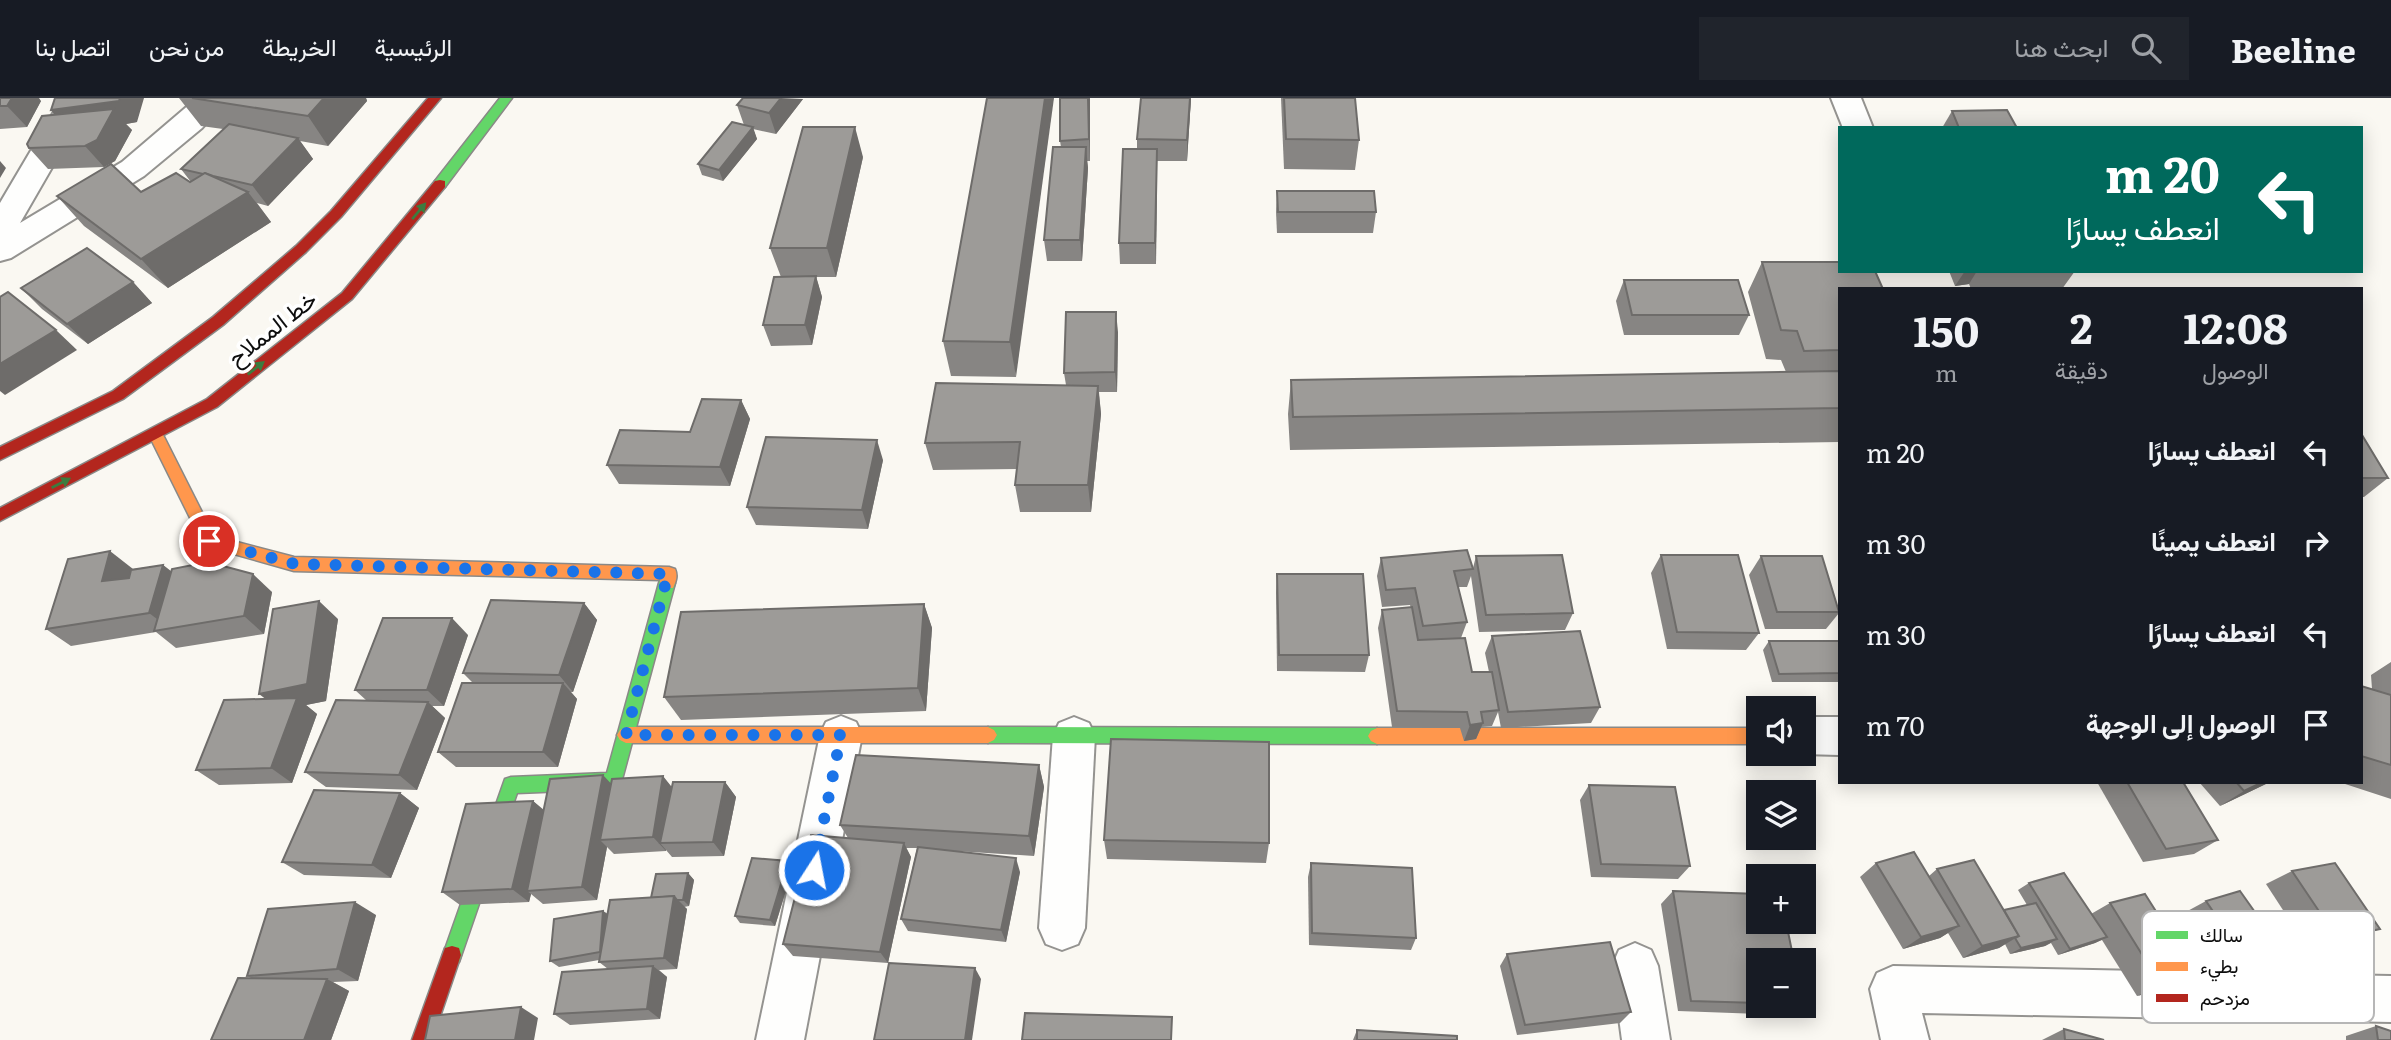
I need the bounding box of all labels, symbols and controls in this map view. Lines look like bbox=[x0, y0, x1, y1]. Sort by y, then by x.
search box bbox=[1699, 17, 2189, 80]
text: Beeline bbox=[2231, 24, 2356, 73]
text: ابحث هنا bbox=[2014, 26, 2109, 65]
text: اتصل بنا bbox=[35, 28, 111, 63]
text: من نحن bbox=[149, 28, 224, 63]
text: الخريطة bbox=[262, 28, 337, 63]
text: الرئيسية bbox=[375, 28, 452, 63]
icon: search bbox=[2127, 29, 2165, 67]
text: 20 m bbox=[2105, 135, 2220, 208]
icon: left bbox=[2244, 154, 2335, 245]
one-way arrow bbox=[411, 202, 426, 220]
text: انعطف يسارًا bbox=[2066, 202, 2220, 250]
street label: خط المملاح bbox=[219, 281, 324, 374]
text: 2 bbox=[2070, 295, 2093, 357]
text: 12:08 bbox=[2183, 295, 2288, 357]
text: 150 bbox=[1913, 298, 1979, 360]
text: دقيقة bbox=[2055, 352, 2108, 386]
text: الوصول bbox=[2202, 352, 2269, 386]
text: m bbox=[1935, 355, 1958, 389]
one-way arrow bbox=[247, 362, 265, 376]
text: انعطف يسارًا bbox=[2148, 429, 2276, 468]
text: 20 m bbox=[1866, 432, 1925, 471]
icon: left bbox=[2297, 433, 2335, 471]
one-way arrow bbox=[51, 478, 71, 489]
pin bbox=[179, 511, 239, 571]
text: انعطف يمينًا bbox=[2151, 520, 2276, 559]
icon: arrive bbox=[190, 522, 228, 560]
text: 30 m bbox=[1866, 523, 1926, 562]
icon: right bbox=[2297, 524, 2335, 562]
text: انعطف يسارًا bbox=[2148, 611, 2276, 650]
text: 30 m bbox=[1866, 614, 1926, 653]
icon: left bbox=[2297, 615, 2335, 653]
map controls bbox=[1746, 696, 1816, 1018]
button: sound bbox=[1746, 696, 1816, 766]
text: الوصول إلى الوجهة bbox=[2086, 702, 2276, 741]
text: 70 m bbox=[1866, 705, 1925, 744]
icon: arrive bbox=[2297, 706, 2335, 744]
button: layers bbox=[1746, 780, 1816, 850]
position arrow bbox=[777, 833, 851, 907]
button: + bbox=[1746, 864, 1816, 934]
legend bbox=[2142, 911, 2374, 1023]
text: سالك bbox=[2200, 920, 2243, 948]
button: − bbox=[1746, 948, 1816, 1018]
text: بطيء bbox=[2200, 951, 2238, 982]
text: مزدحم bbox=[2200, 983, 2250, 1011]

